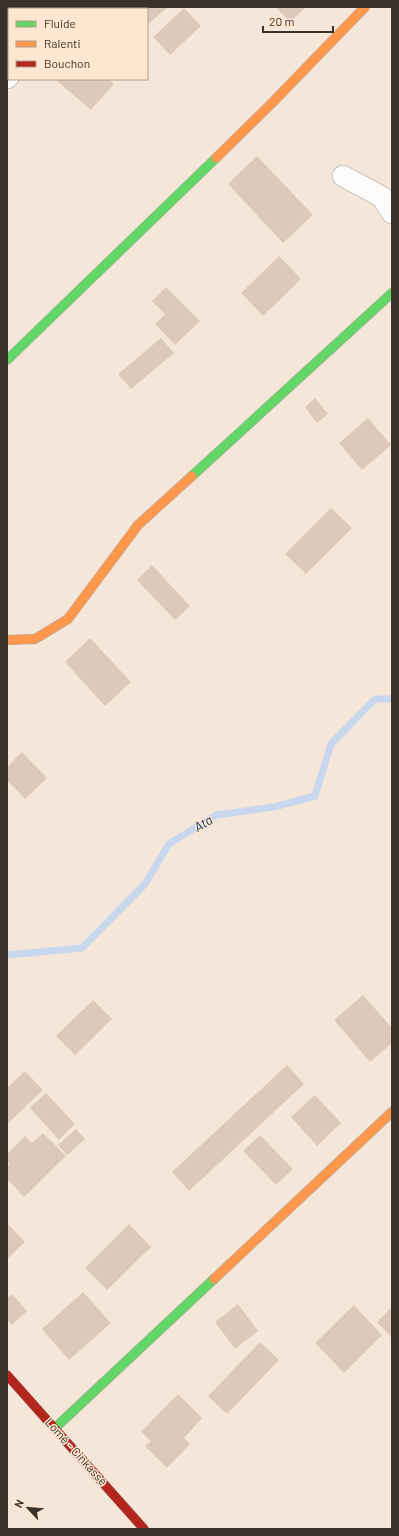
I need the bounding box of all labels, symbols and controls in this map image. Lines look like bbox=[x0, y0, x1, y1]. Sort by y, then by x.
legend bbox=[8, 8, 148, 80]
scale bar bbox=[263, 8, 333, 34]
text: 20 m bbox=[269, 14, 295, 28]
text: Fluide bbox=[44, 16, 76, 30]
text: Ralenti bbox=[44, 36, 81, 50]
text: Bouchon bbox=[44, 56, 90, 70]
water label: Ata bbox=[191, 811, 215, 835]
street label: Lomé - Cinkassé bbox=[43, 1415, 111, 1488]
north arrow bbox=[8, 1488, 48, 1528]
text: N bbox=[11, 1497, 26, 1510]

